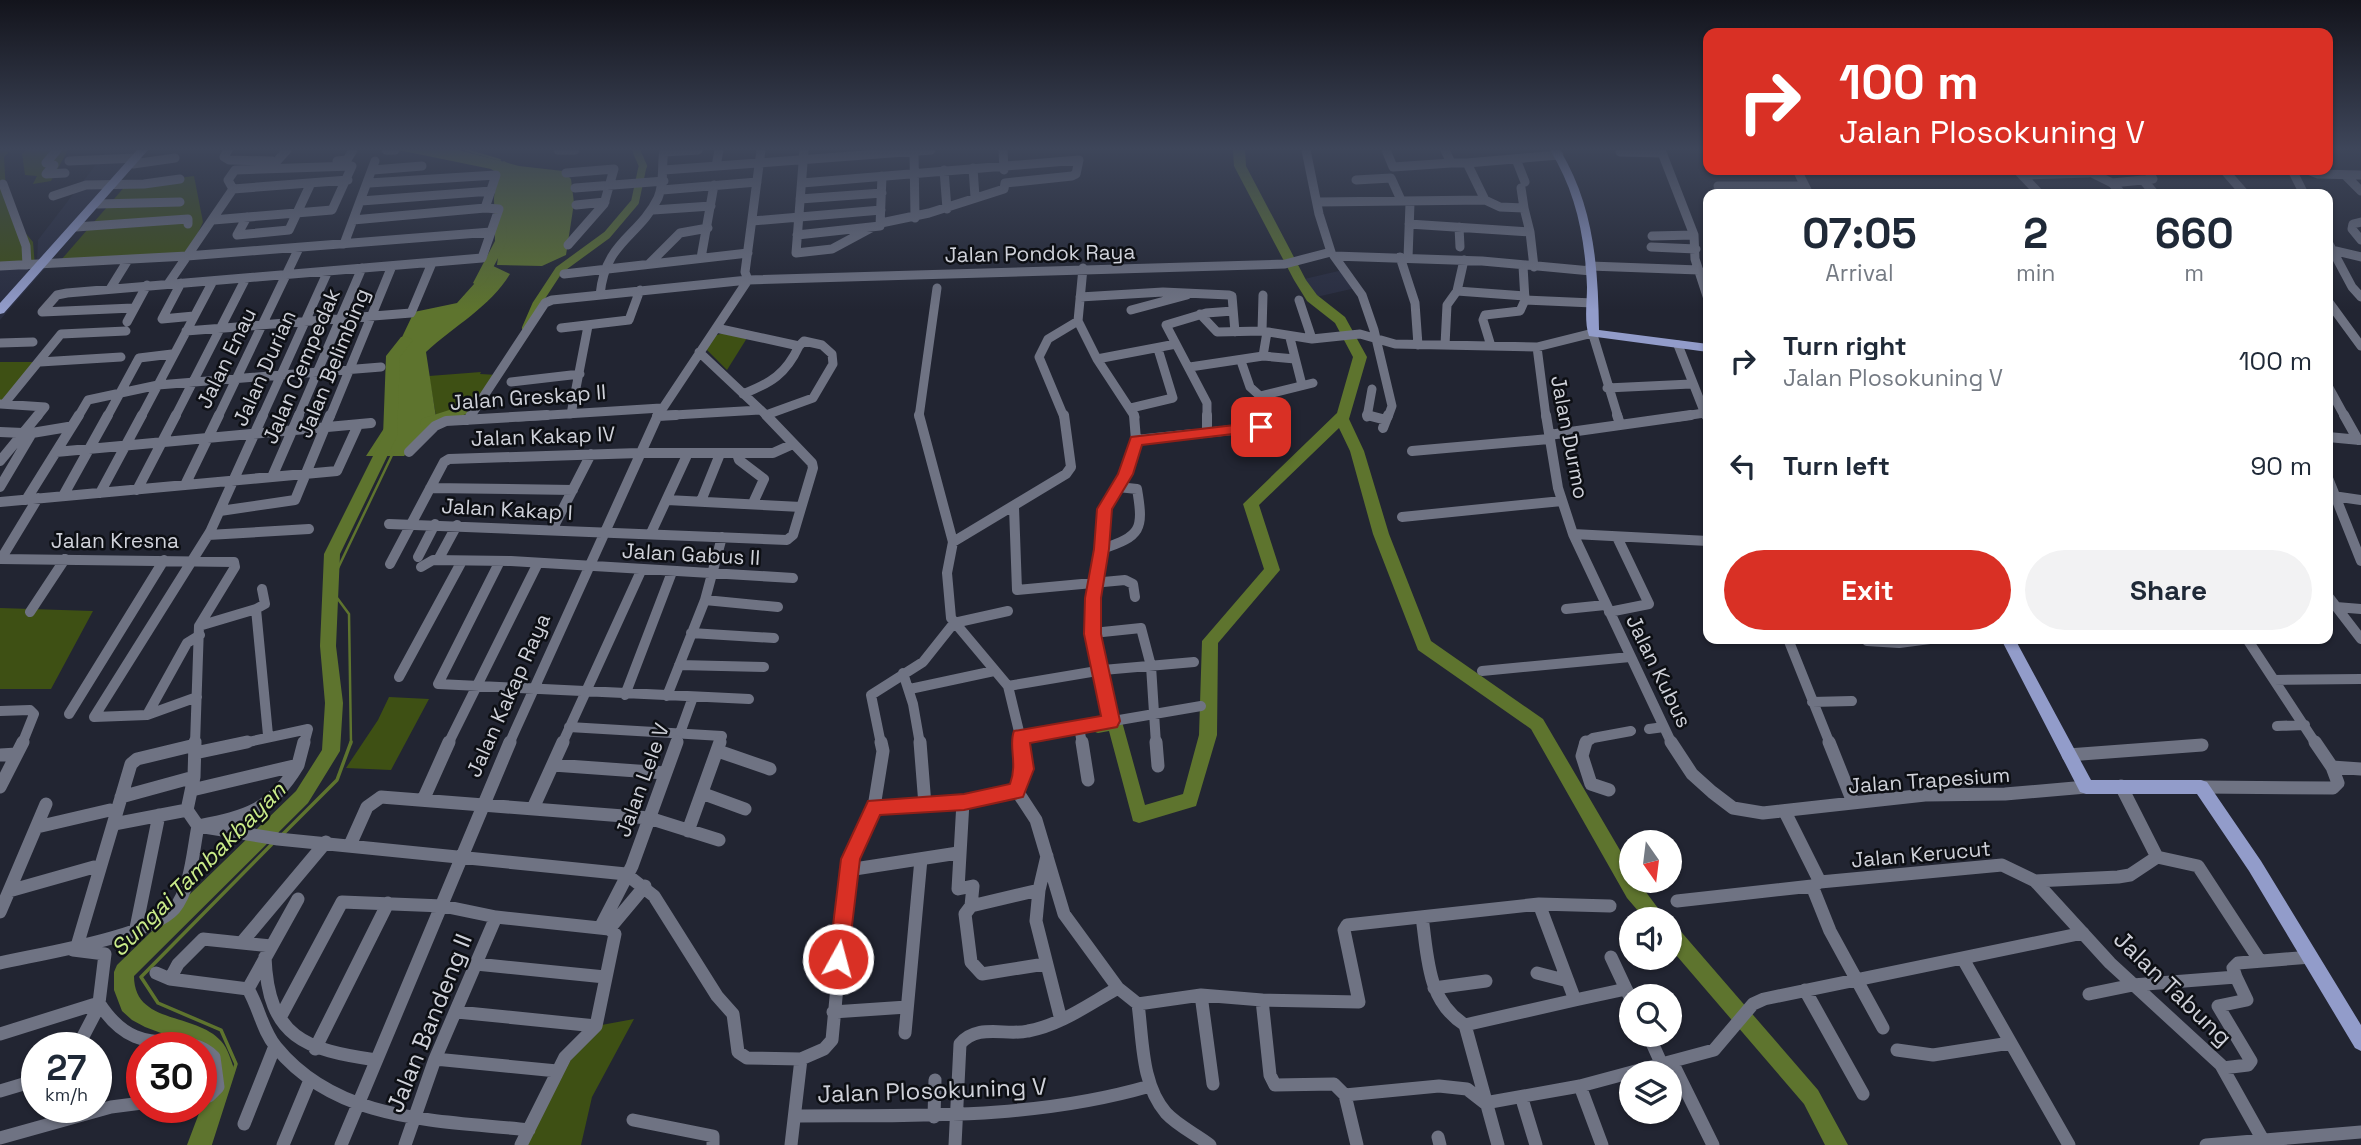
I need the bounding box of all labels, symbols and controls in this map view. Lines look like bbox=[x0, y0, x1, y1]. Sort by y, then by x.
text: 100 m bbox=[1839, 51, 1979, 113]
icon: right bbox=[1724, 56, 1815, 147]
text: Jalan Plosokuning V bbox=[1839, 112, 2145, 152]
text: 07:05 bbox=[1802, 207, 1917, 260]
text: 2 bbox=[2023, 207, 2048, 260]
text: 660 bbox=[2155, 207, 2234, 260]
street label: Jalan Pondok Raya bbox=[944, 238, 1136, 268]
text: Arrival bbox=[1825, 258, 1894, 288]
text: min bbox=[2016, 258, 2055, 288]
text: m bbox=[2184, 258, 2204, 288]
street label: Jalan Cempedak bbox=[256, 284, 346, 448]
street label: Jalan Belimbing bbox=[291, 284, 375, 442]
street label: Jalan Enau bbox=[190, 303, 262, 413]
street label: Jalan Durian bbox=[226, 306, 302, 430]
text: Turn right bbox=[1783, 329, 1907, 363]
icon: right bbox=[1724, 342, 1762, 380]
text: 100 m bbox=[2239, 344, 2312, 378]
text: Jalan Plosokuning V bbox=[1783, 363, 2003, 393]
street label: Jalan Durmo bbox=[1545, 373, 1595, 501]
street label: Jalan Greskap II bbox=[449, 378, 607, 416]
pin bbox=[1231, 397, 1291, 457]
icon: arrive bbox=[1242, 408, 1280, 446]
street label: Jalan Kakap IV bbox=[470, 420, 616, 452]
icon: left bbox=[1724, 447, 1762, 485]
text: Turn left bbox=[1783, 449, 1890, 483]
text: 90 m bbox=[2250, 449, 2312, 483]
street label: Jalan Kakap I bbox=[441, 492, 573, 526]
street label: Jalan Kresna bbox=[51, 527, 179, 554]
street label: Jalan Gabus II bbox=[621, 537, 761, 571]
button: Exit bbox=[1724, 550, 2011, 630]
button: Share bbox=[2025, 550, 2312, 630]
street label: Jalan Kakap Raya bbox=[460, 609, 556, 781]
street label: Jalan Kubus bbox=[1620, 610, 1698, 732]
street label: Jalan Lele V bbox=[609, 719, 675, 841]
street label: Jalan Trapesium bbox=[1847, 761, 2011, 799]
water label: Sungai Tambakbayan bbox=[104, 775, 292, 963]
north arrow bbox=[1619, 830, 1682, 892]
map controls bbox=[1619, 830, 1682, 1124]
street label: Jalan Kerucut bbox=[1850, 834, 1992, 874]
button: sound bbox=[1619, 907, 1682, 970]
position arrow bbox=[801, 922, 875, 996]
street label: Jalan Tabung bbox=[2107, 924, 2239, 1052]
street label: Jalan Bandeng II bbox=[379, 929, 479, 1117]
button: search bbox=[1619, 984, 1682, 1047]
speed limit sign: 30 bbox=[126, 1032, 217, 1123]
text: 27 bbox=[47, 1046, 86, 1090]
button: layers bbox=[1619, 1061, 1682, 1124]
street label: Jalan Plosokuning V bbox=[817, 1070, 1047, 1109]
text: km/h bbox=[45, 1083, 88, 1106]

